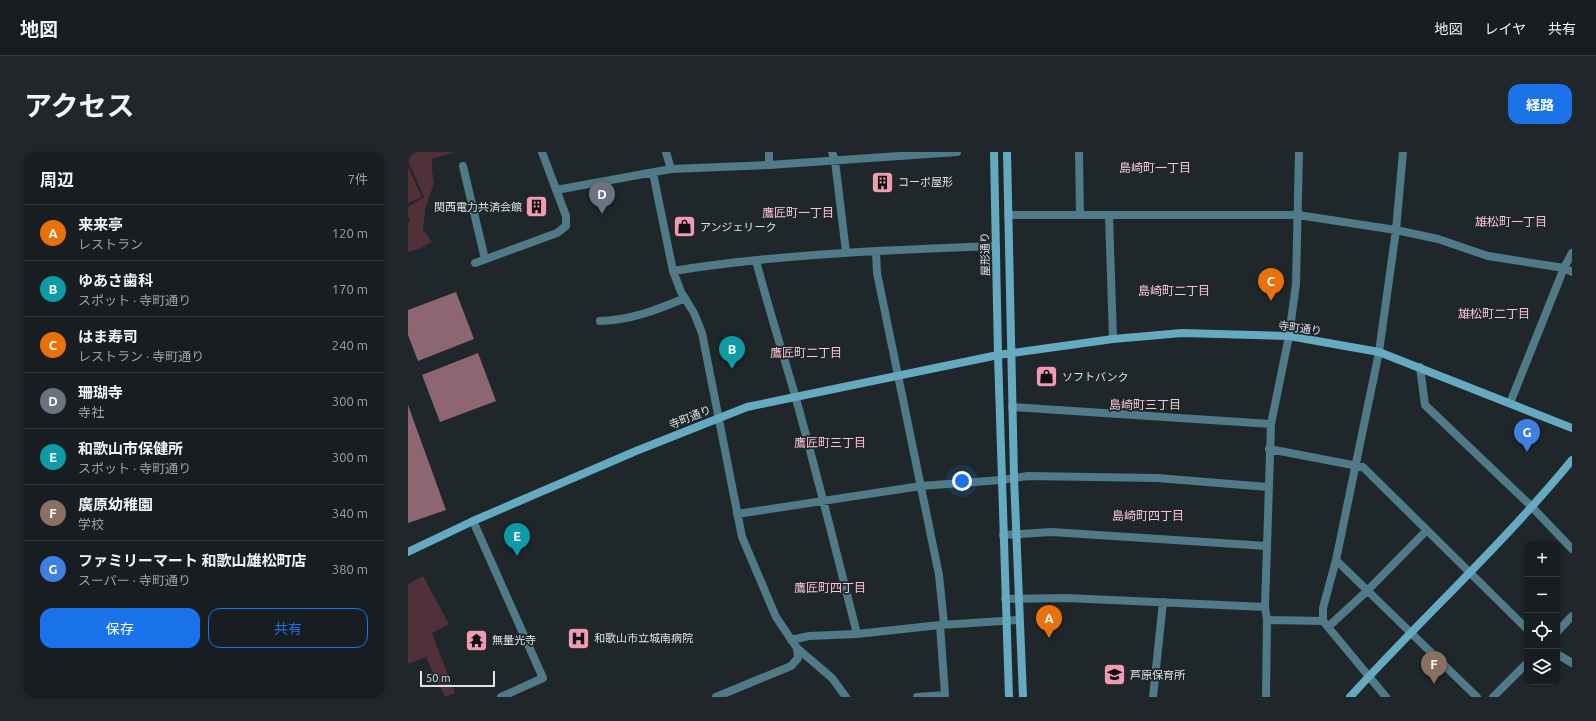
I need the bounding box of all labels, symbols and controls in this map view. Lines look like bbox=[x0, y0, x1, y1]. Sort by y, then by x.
text: 地図 bbox=[20, 18, 58, 40]
text: 地図 bbox=[1434, 21, 1462, 37]
text: レイヤ bbox=[1484, 21, 1526, 37]
text: 共有 bbox=[1548, 21, 1576, 37]
button: 経路 bbox=[1508, 84, 1572, 124]
text: アクセス bbox=[24, 90, 135, 121]
district label: 島崎町一丁目 bbox=[1119, 161, 1191, 174]
building icon: コーポ屋形 bbox=[869, 169, 895, 195]
text: 周辺 bbox=[40, 170, 74, 189]
text: 7件 bbox=[348, 172, 368, 186]
place label: コーポ屋形 bbox=[898, 176, 953, 188]
pin: D bbox=[589, 181, 615, 214]
building icon: 関西電力共済会館 bbox=[524, 194, 550, 220]
place label: 関西電力共済会館 bbox=[434, 201, 522, 213]
district label: 鷹匠町一丁目 bbox=[762, 206, 834, 219]
shop icon: アンジェリーク bbox=[671, 214, 697, 240]
district label: 雄松町一丁目 bbox=[1475, 215, 1547, 228]
text: 来来亭 bbox=[78, 216, 123, 233]
place label: アンジェリーク bbox=[700, 221, 777, 233]
text: A bbox=[48, 226, 58, 240]
text: 120 m bbox=[332, 226, 368, 240]
street label: 屋形通り bbox=[979, 232, 991, 276]
text: レストラン bbox=[78, 237, 143, 251]
pin: C bbox=[1258, 268, 1284, 301]
text: ゆあさ歯科 bbox=[78, 272, 153, 289]
text: B bbox=[49, 282, 57, 296]
text: 170 m bbox=[332, 282, 368, 296]
district label: 島崎町二丁目 bbox=[1138, 284, 1210, 297]
text: スポット · 寺町通り bbox=[78, 293, 191, 307]
district label: 雄松町二丁目 bbox=[1458, 307, 1530, 320]
street label: 寺町通り bbox=[1277, 319, 1323, 337]
text: はま寿司 bbox=[78, 328, 138, 345]
pin: B bbox=[719, 336, 745, 369]
text: C bbox=[49, 338, 57, 352]
text: 240 m bbox=[332, 338, 368, 352]
district label: 鷹匠町二丁目 bbox=[770, 346, 842, 359]
text: レストラン · 寺町通り bbox=[78, 349, 204, 363]
shop icon: ソフトバンク bbox=[1033, 364, 1059, 390]
place label: ソフトバンク bbox=[1062, 371, 1129, 383]
text: 珊瑚寺 bbox=[78, 384, 123, 401]
text: D bbox=[48, 394, 58, 408]
text: 300 m bbox=[332, 394, 368, 408]
district label: 島崎町三丁目 bbox=[1109, 398, 1181, 411]
street label: 寺町通り bbox=[667, 403, 713, 431]
text: 寺社 bbox=[78, 405, 104, 419]
pin: G bbox=[1514, 419, 1540, 452]
district label: 鷹匠町三丁目 bbox=[794, 436, 866, 449]
text: 和歌山市保健所 bbox=[78, 440, 183, 457]
text: E bbox=[49, 450, 57, 464]
text: 300 m bbox=[332, 450, 368, 464]
text: スポット · 寺町通り bbox=[78, 461, 191, 475]
your location bbox=[952, 471, 972, 491]
text: 廣原幼稚園 bbox=[78, 496, 153, 513]
text: F bbox=[49, 506, 57, 520]
text: 340 m bbox=[332, 506, 368, 520]
district label: 島崎町四丁目 bbox=[1112, 509, 1184, 522]
text: 学校 bbox=[78, 517, 104, 531]
pin: E bbox=[504, 523, 530, 556]
map controls bbox=[1524, 541, 1560, 685]
button: + bbox=[1524, 541, 1560, 577]
text: ファミリーマート 和歌山雄松町店 bbox=[78, 552, 307, 569]
text: G bbox=[49, 562, 58, 576]
text: 380 m bbox=[332, 562, 368, 576]
text: スーパー · 寺町通り bbox=[78, 573, 191, 587]
button: − bbox=[1524, 577, 1560, 613]
district label: 鷹匠町四丁目 bbox=[794, 581, 866, 594]
pin: A bbox=[1036, 605, 1062, 638]
button: 保存 bbox=[40, 608, 200, 648]
button: 共有 bbox=[208, 608, 368, 648]
button: locate bbox=[1524, 613, 1560, 649]
hospital icon: 和歌山市立城南病院 bbox=[566, 625, 592, 651]
temple icon: 無量光寺 bbox=[464, 627, 490, 653]
place label: 和歌山市立城南病院 bbox=[594, 632, 693, 644]
place label: 無量光寺 bbox=[492, 634, 536, 646]
button: layers bbox=[1524, 649, 1560, 685]
pin: F bbox=[1421, 651, 1447, 684]
school or university icon: 芦原保育所 bbox=[1101, 662, 1127, 688]
scale bar bbox=[420, 669, 495, 688]
place label: 芦原保育所 bbox=[1130, 669, 1186, 681]
text: 50 m bbox=[426, 672, 450, 684]

